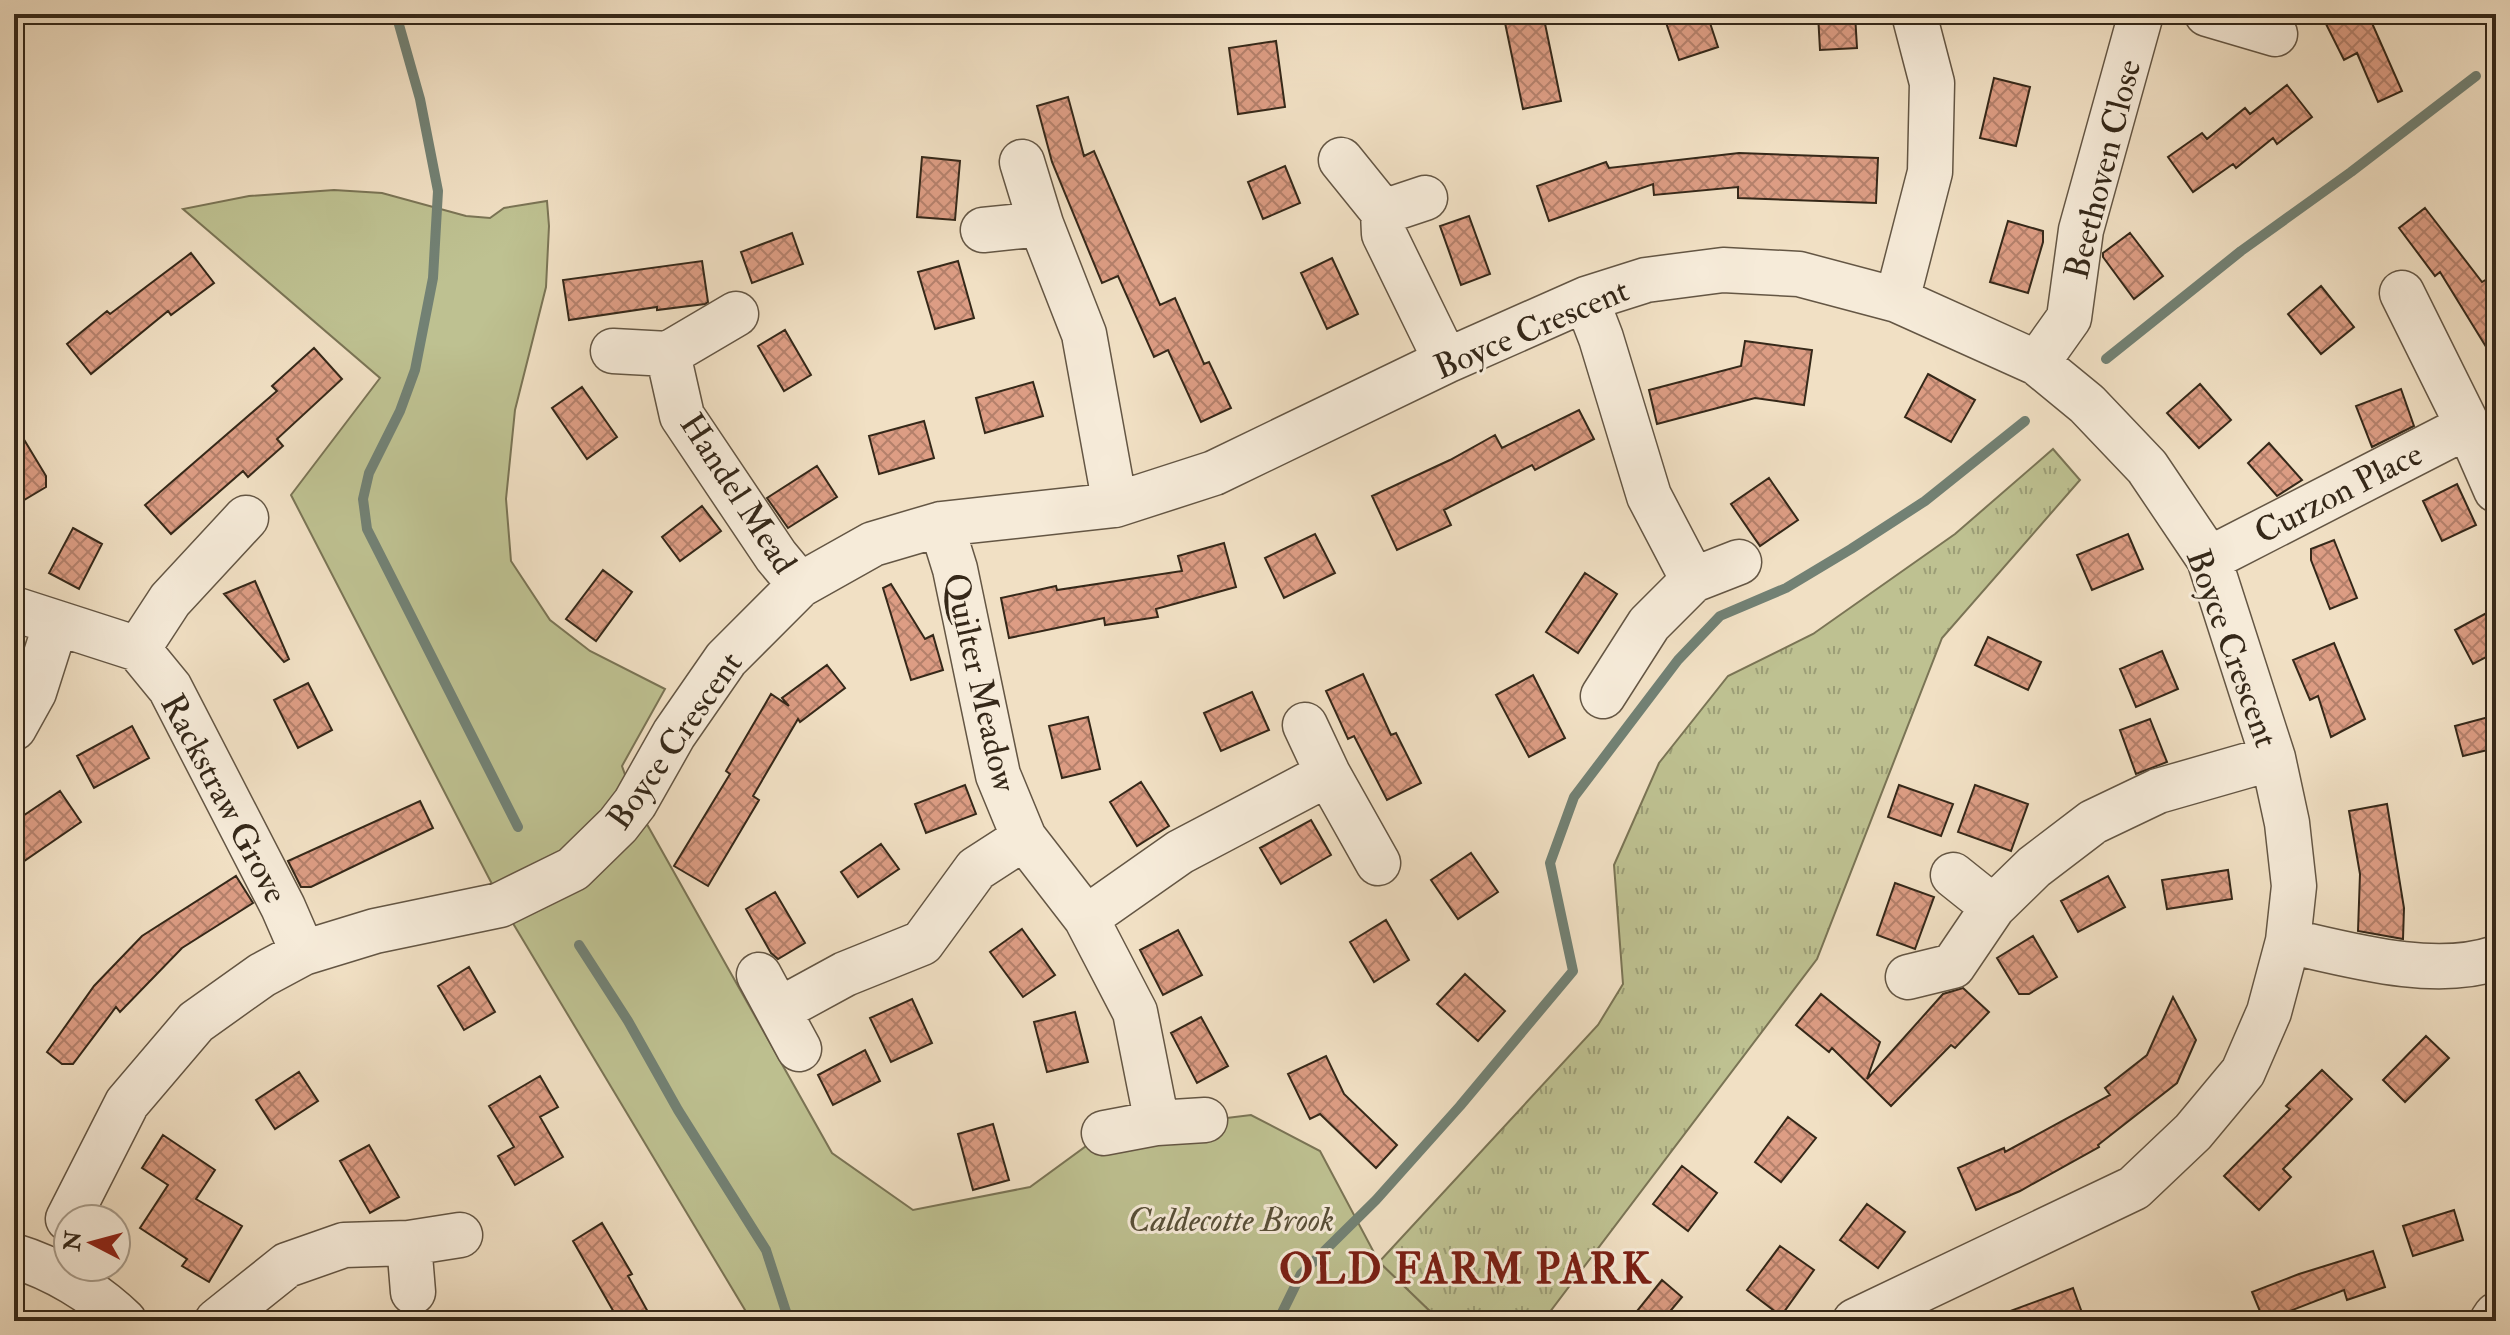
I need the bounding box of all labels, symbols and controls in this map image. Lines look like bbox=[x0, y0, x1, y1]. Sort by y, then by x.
street label: Beethoven Close bbox=[2055, 55, 2151, 284]
street label: Boyce Crescent bbox=[1428, 269, 1636, 390]
street label: Handel Mead bbox=[670, 405, 806, 583]
street label: Curzon Place bbox=[2247, 433, 2430, 554]
street label: Boyce Crescent bbox=[2176, 544, 2287, 753]
street label: Quilter Meadow bbox=[933, 569, 1026, 797]
street label: Boyce Crescent bbox=[598, 644, 752, 838]
street label: Rackstraw Grove bbox=[150, 687, 297, 911]
park label: Caldecotte Brook bbox=[1128, 1199, 1334, 1242]
north arrow bbox=[52, 1203, 132, 1283]
text: N bbox=[58, 1229, 88, 1253]
district label: OLD FARM PARK bbox=[1279, 1244, 1653, 1296]

